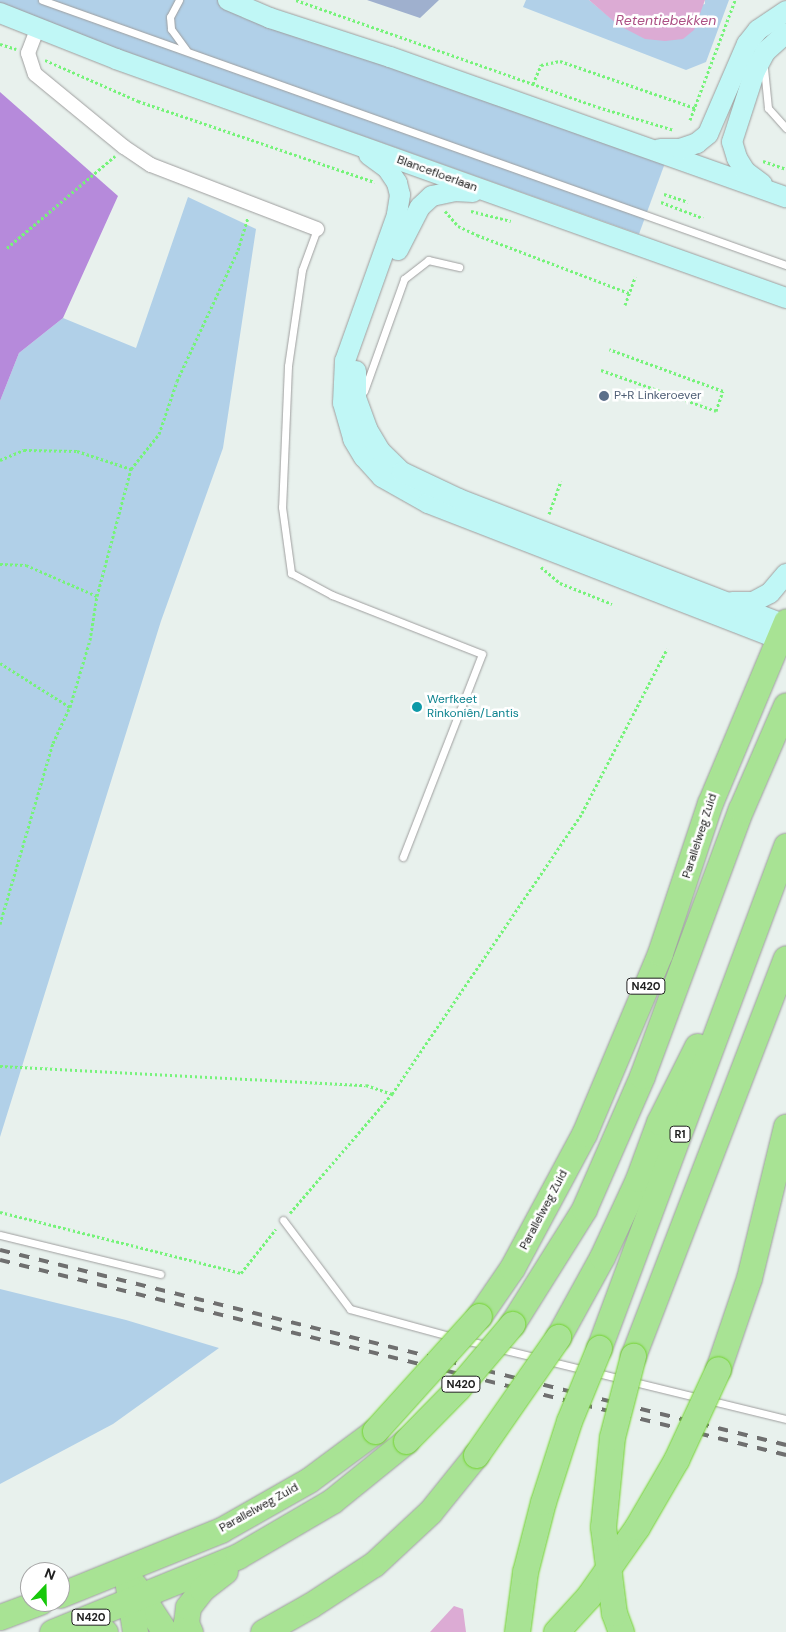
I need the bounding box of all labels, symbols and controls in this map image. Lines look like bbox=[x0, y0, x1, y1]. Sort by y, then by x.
water label: Retentiebekken bbox=[616, 12, 716, 28]
street label: Blancefloerlaan bbox=[395, 153, 479, 195]
place label: P+R Linkeroever bbox=[614, 389, 701, 403]
marker: P+R Linkeroever bbox=[598, 390, 610, 402]
place label: Werfkeet Rinkoniên/Lantis bbox=[427, 693, 519, 721]
marker: Werfkeet Rinkoniên/Lantis bbox=[411, 701, 423, 713]
street label: Parallelweg Zuid bbox=[679, 792, 721, 880]
road number: N420 bbox=[626, 978, 666, 994]
road number: R1 bbox=[669, 1126, 691, 1142]
street label: Parallelweg Zuid bbox=[517, 1168, 571, 1252]
road number: N420 bbox=[441, 1376, 481, 1392]
street label: Parallelweg Zuid bbox=[217, 1480, 301, 1536]
north arrow bbox=[20, 1562, 70, 1612]
text: N bbox=[42, 1564, 58, 1584]
road number: N420 bbox=[71, 1608, 111, 1625]

